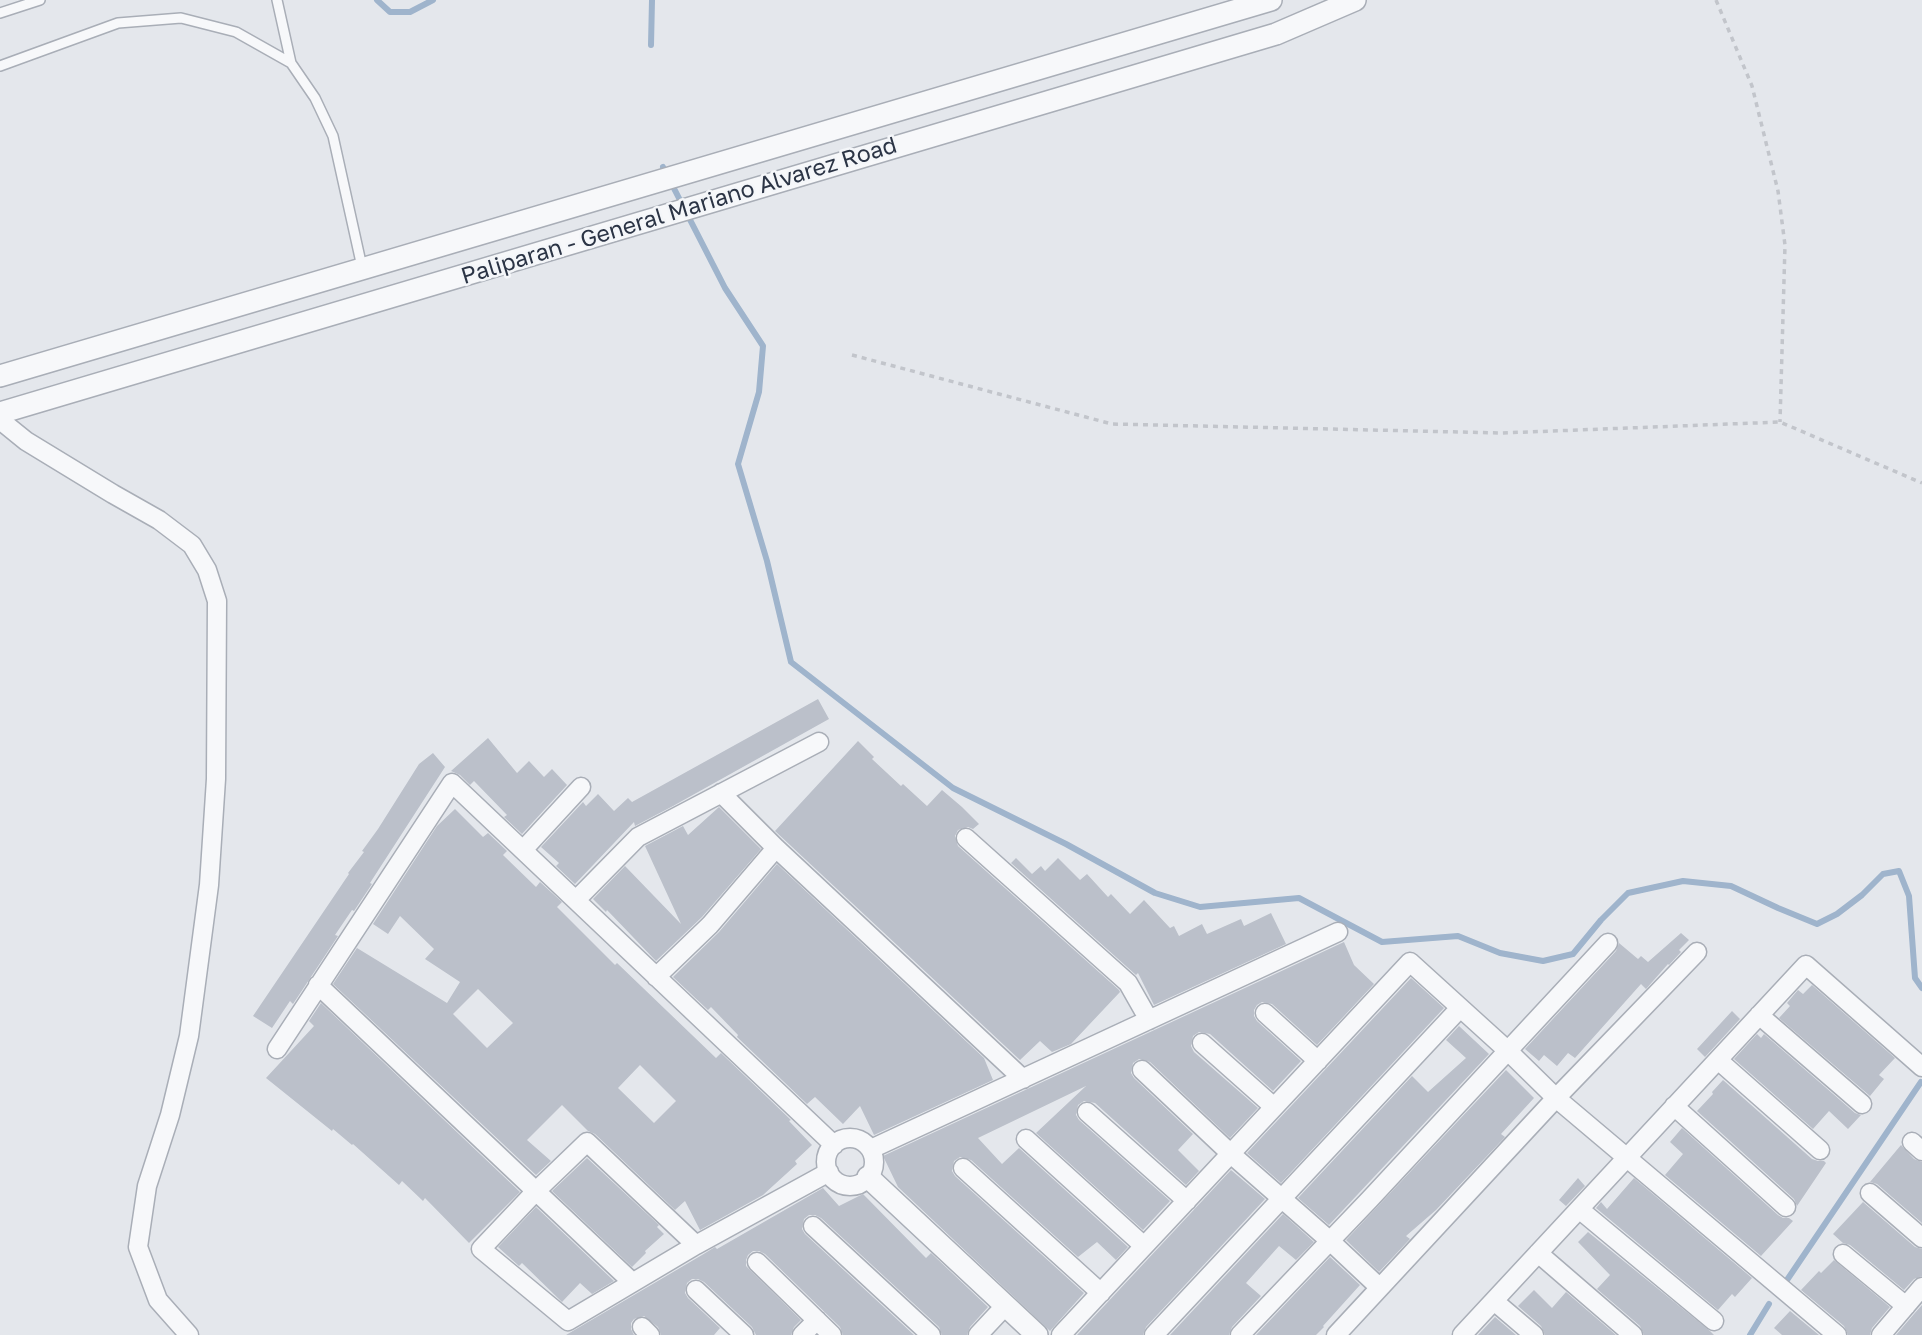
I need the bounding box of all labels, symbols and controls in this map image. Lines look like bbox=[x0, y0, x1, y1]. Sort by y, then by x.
street label: Paliparan - General Mariano Alvarez Road bbox=[458, 131, 900, 291]

